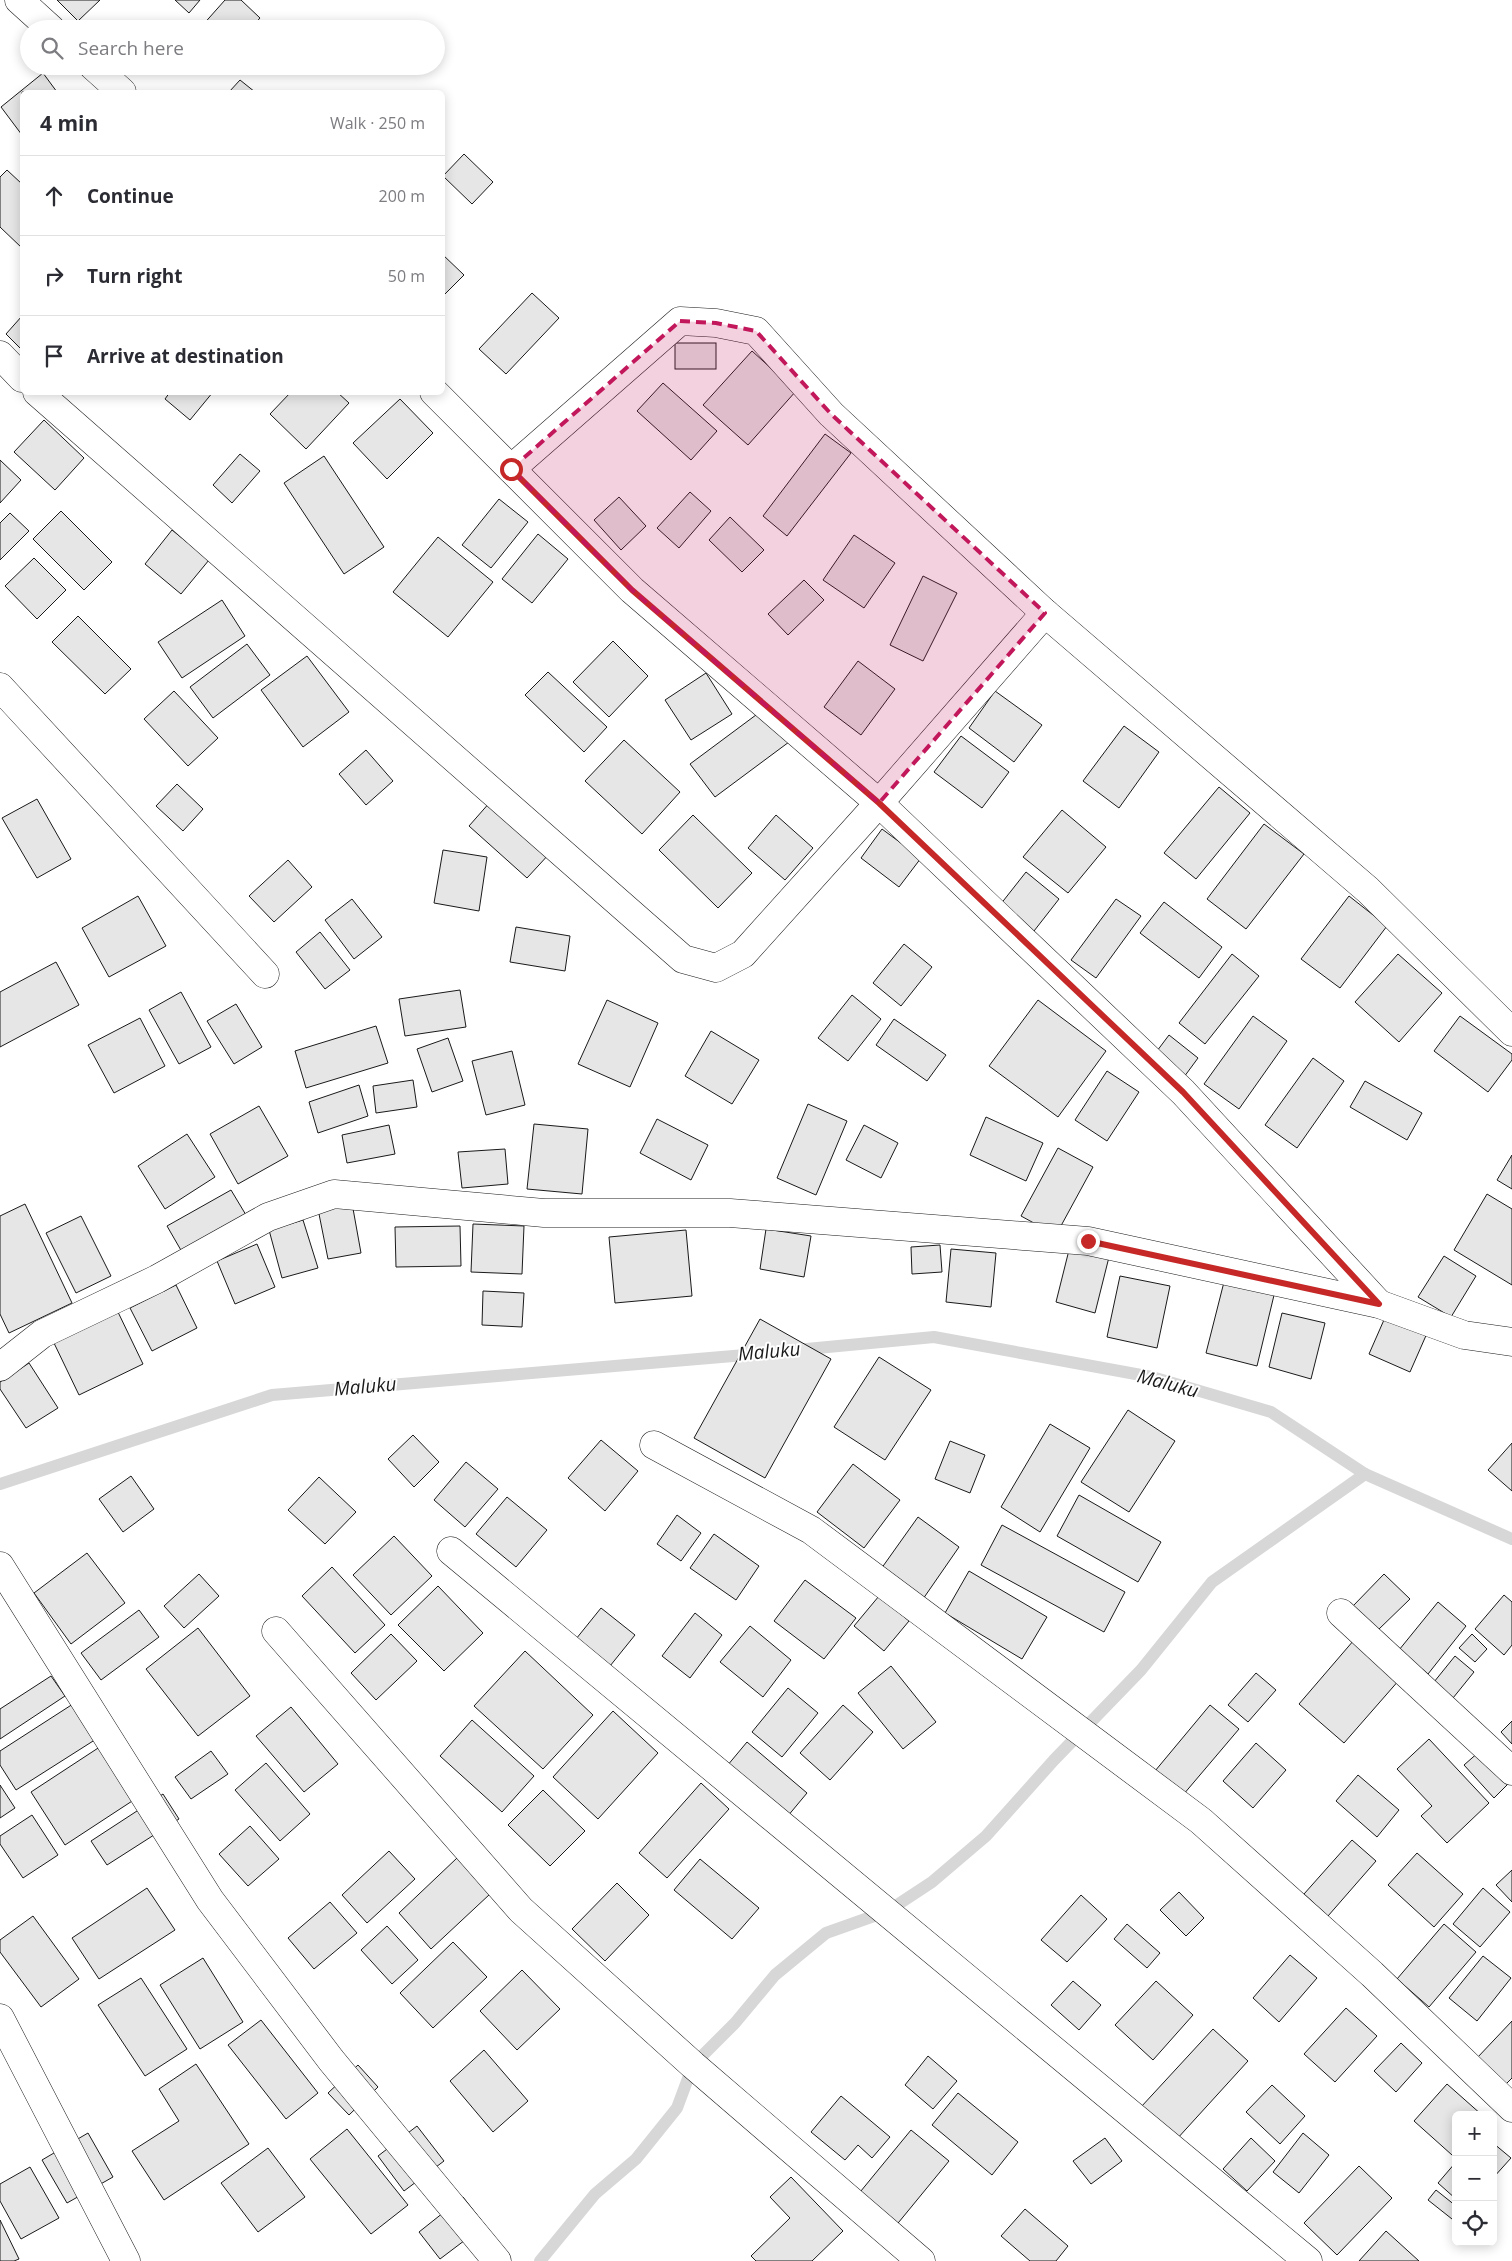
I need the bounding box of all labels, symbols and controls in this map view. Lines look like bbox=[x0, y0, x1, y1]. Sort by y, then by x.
search box bbox=[20, 20, 445, 75]
icon: search bbox=[38, 34, 66, 62]
text: Search here bbox=[78, 35, 184, 61]
text: 4 min bbox=[40, 109, 98, 137]
text: Walk · 250 m bbox=[330, 112, 425, 134]
icon: ahead bbox=[40, 182, 68, 210]
text: Continue bbox=[87, 183, 174, 209]
text: 200 m bbox=[379, 185, 425, 207]
icon: right bbox=[40, 262, 68, 290]
text: Turn right bbox=[87, 263, 182, 289]
text: 50 m bbox=[388, 265, 425, 287]
icon: arrive bbox=[40, 342, 68, 370]
text: Arrive at destination bbox=[87, 343, 284, 369]
route start bbox=[500, 458, 523, 481]
route end bbox=[1077, 1230, 1100, 1253]
water label: Maluku bbox=[737, 1335, 801, 1367]
water label: Maluku bbox=[1134, 1362, 1202, 1404]
water label: Maluku bbox=[333, 1370, 397, 1402]
map controls bbox=[1452, 2111, 1497, 2246]
button: + bbox=[1452, 2111, 1497, 2156]
button: − bbox=[1452, 2156, 1497, 2201]
button: locate bbox=[1452, 2201, 1497, 2246]

